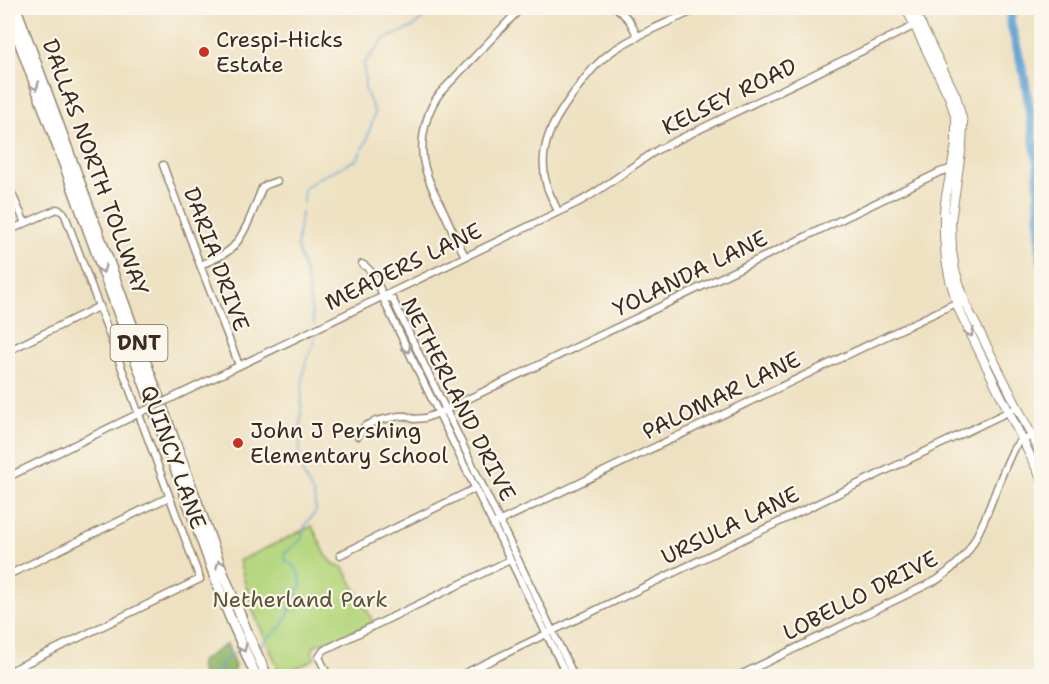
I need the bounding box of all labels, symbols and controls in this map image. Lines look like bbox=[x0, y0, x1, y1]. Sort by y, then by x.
place label: Crespi-Hicks Estate bbox=[216, 25, 343, 79]
street label: DALLAS NORTH TOLLWAY bbox=[36, 35, 155, 299]
marker: Crespi-Hicks Estate bbox=[197, 45, 211, 59]
street label: KELSEY ROAD bbox=[657, 51, 801, 142]
one-way arrow bbox=[27, 80, 40, 91]
street label: DARIA DRIVE bbox=[177, 183, 256, 335]
street label: MEADERS LANE bbox=[320, 216, 486, 317]
street label: YOLANDA LANE bbox=[608, 224, 772, 323]
one-way arrow bbox=[94, 263, 107, 274]
street label: NETHERLAND DRIVE bbox=[395, 292, 523, 506]
road number: DNT bbox=[110, 325, 168, 361]
one-way arrow bbox=[963, 327, 975, 338]
one-way arrow bbox=[400, 342, 412, 353]
street label: PALOMAR LANE bbox=[637, 345, 805, 446]
street label: QUINCY LANE bbox=[134, 381, 213, 533]
place label: John J Pershing Elementary School bbox=[250, 416, 448, 470]
marker: John J Pershing Elementary School bbox=[231, 436, 245, 450]
street label: URSULA LANE bbox=[656, 480, 804, 571]
street label: LOBELLO DRIVE bbox=[778, 544, 943, 647]
one-way arrow bbox=[215, 559, 228, 570]
park label: Netherland Park bbox=[212, 585, 388, 614]
one-way arrow bbox=[236, 642, 248, 653]

